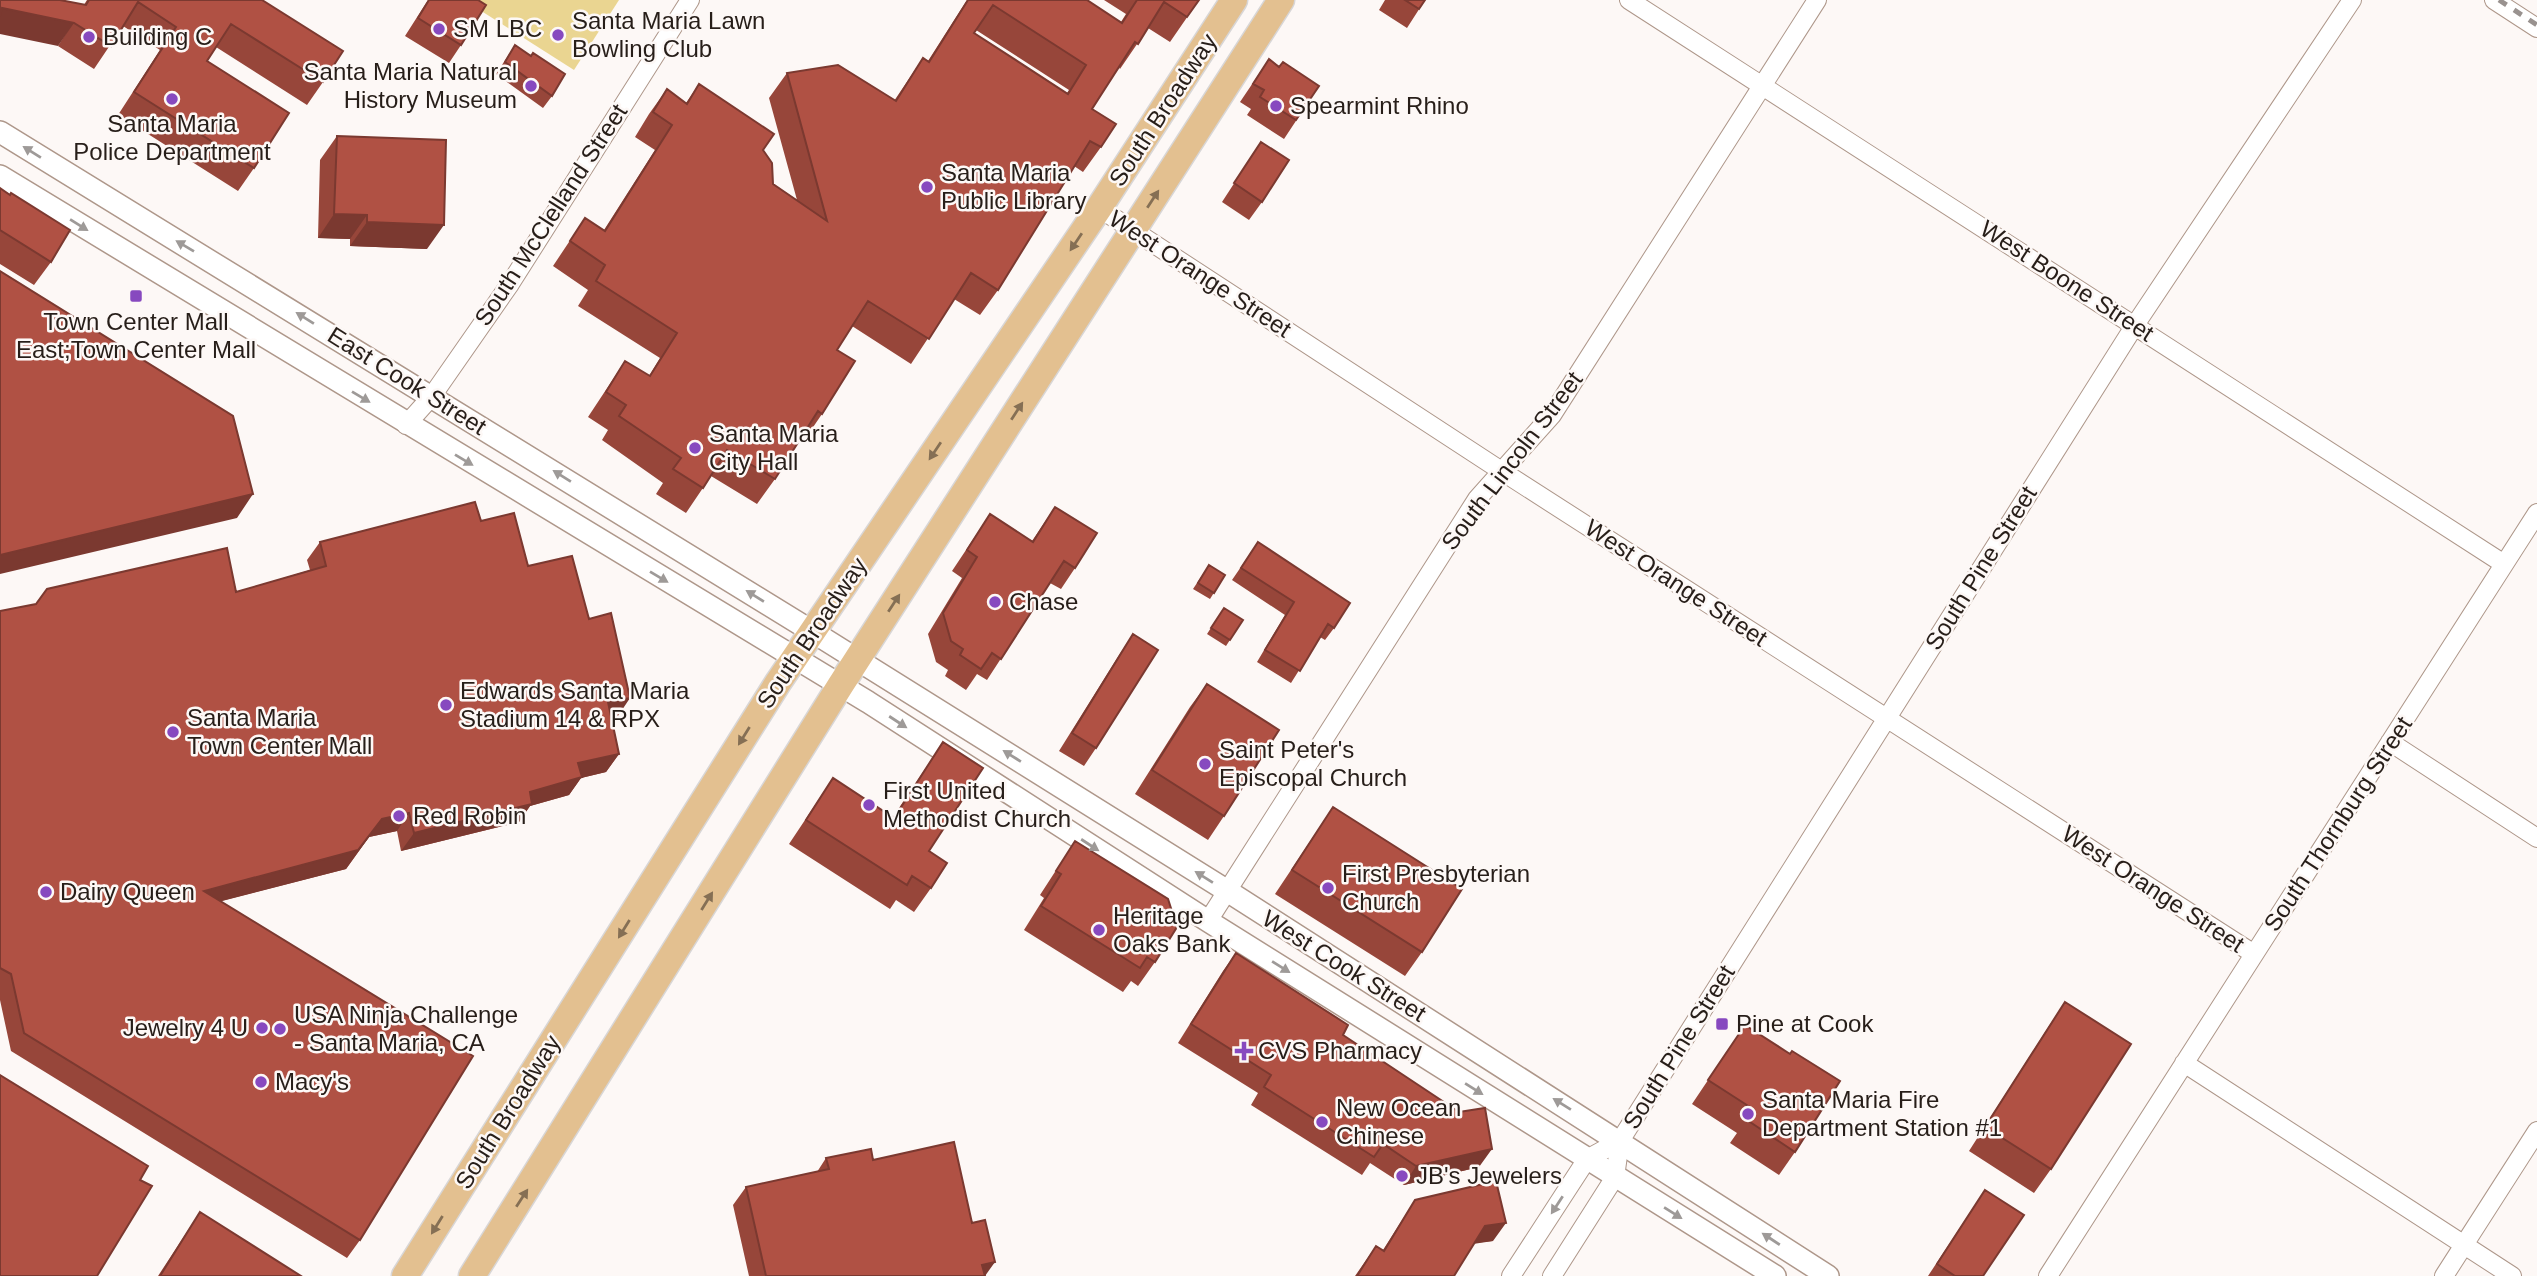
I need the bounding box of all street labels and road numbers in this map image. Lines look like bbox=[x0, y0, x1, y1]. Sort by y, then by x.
street label: South Broadway bbox=[1103, 29, 1222, 191]
street label: South McClelland Street bbox=[469, 99, 633, 331]
street label: West Orange Street bbox=[1104, 205, 1297, 343]
street label: West Boone Street bbox=[1976, 215, 2159, 347]
street label: East Cook Street bbox=[323, 321, 492, 440]
street label: South Lincoln Street bbox=[1436, 366, 1588, 555]
street label: South Pine Street bbox=[1919, 481, 2042, 655]
street label: West Orange Street bbox=[1580, 514, 1773, 652]
street label: South Broadway bbox=[751, 552, 872, 713]
street label: South Thornburg Street bbox=[2258, 711, 2417, 936]
street label: West Orange Street bbox=[2057, 820, 2250, 958]
street label: West Cook Street bbox=[1258, 904, 1431, 1027]
street label: South Pine Street bbox=[1617, 960, 1740, 1134]
street label: South Broadway bbox=[449, 1030, 566, 1194]

